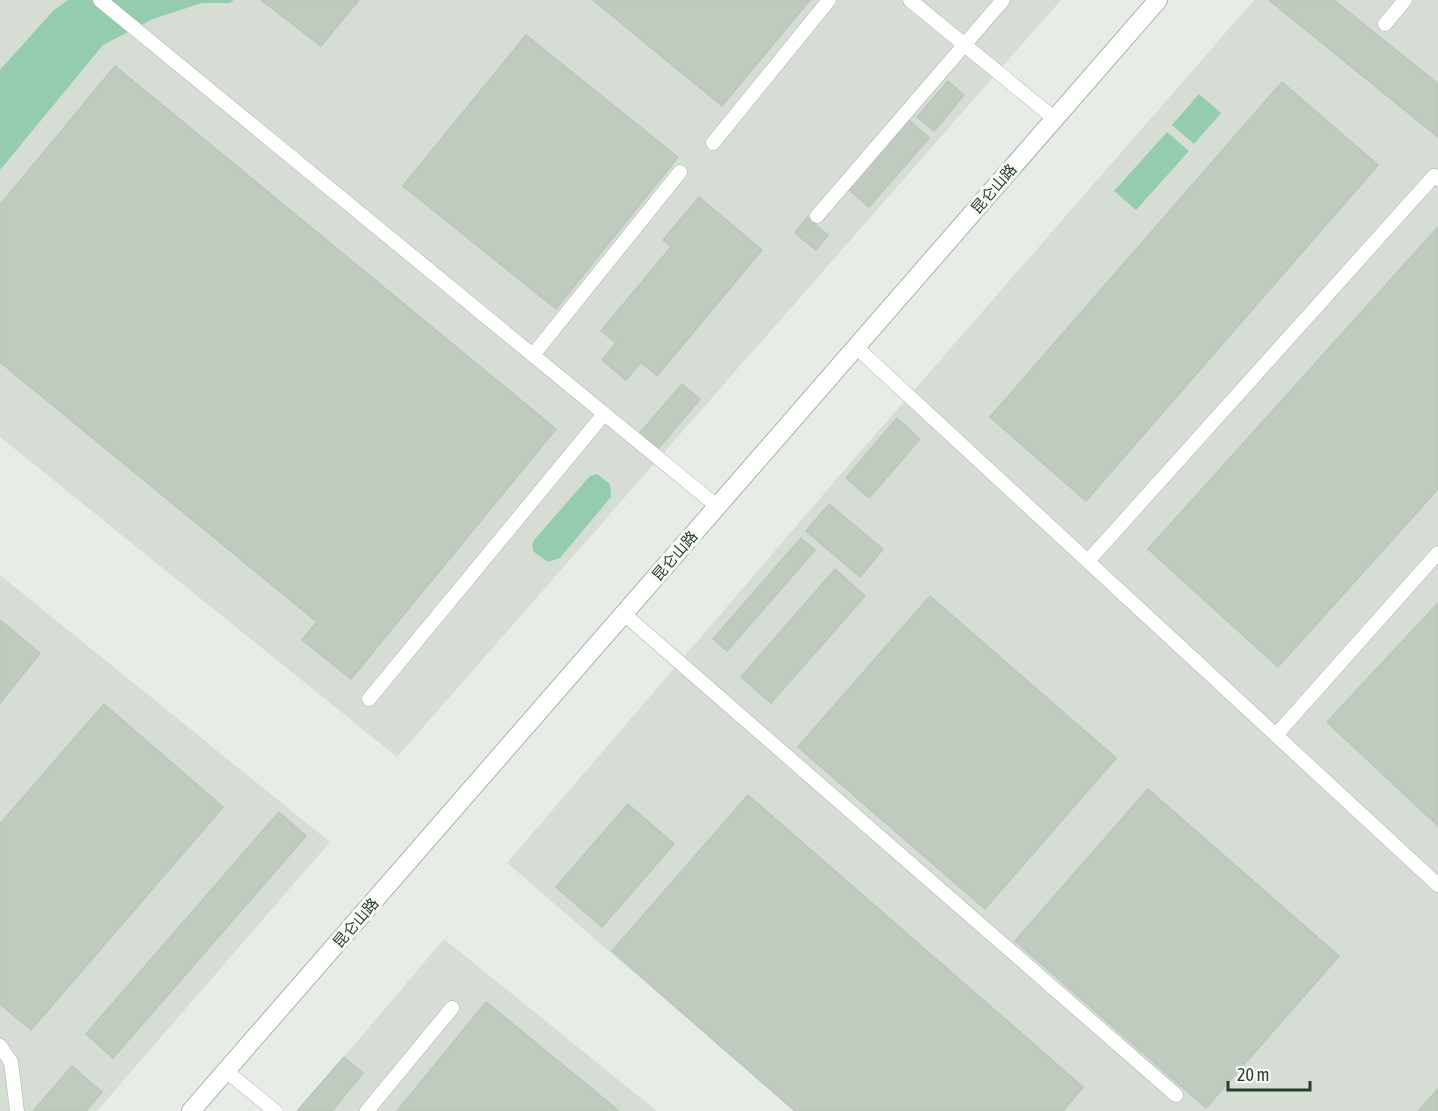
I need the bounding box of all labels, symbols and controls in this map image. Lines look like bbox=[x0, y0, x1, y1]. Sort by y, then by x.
street label: 昆仑山路 bbox=[968, 160, 1020, 217]
street label: 昆仑山路 bbox=[649, 527, 701, 584]
street label: 昆仑山路 bbox=[330, 894, 382, 951]
scale bar bbox=[1228, 1054, 1310, 1092]
text: 20 m bbox=[1237, 1064, 1269, 1085]

